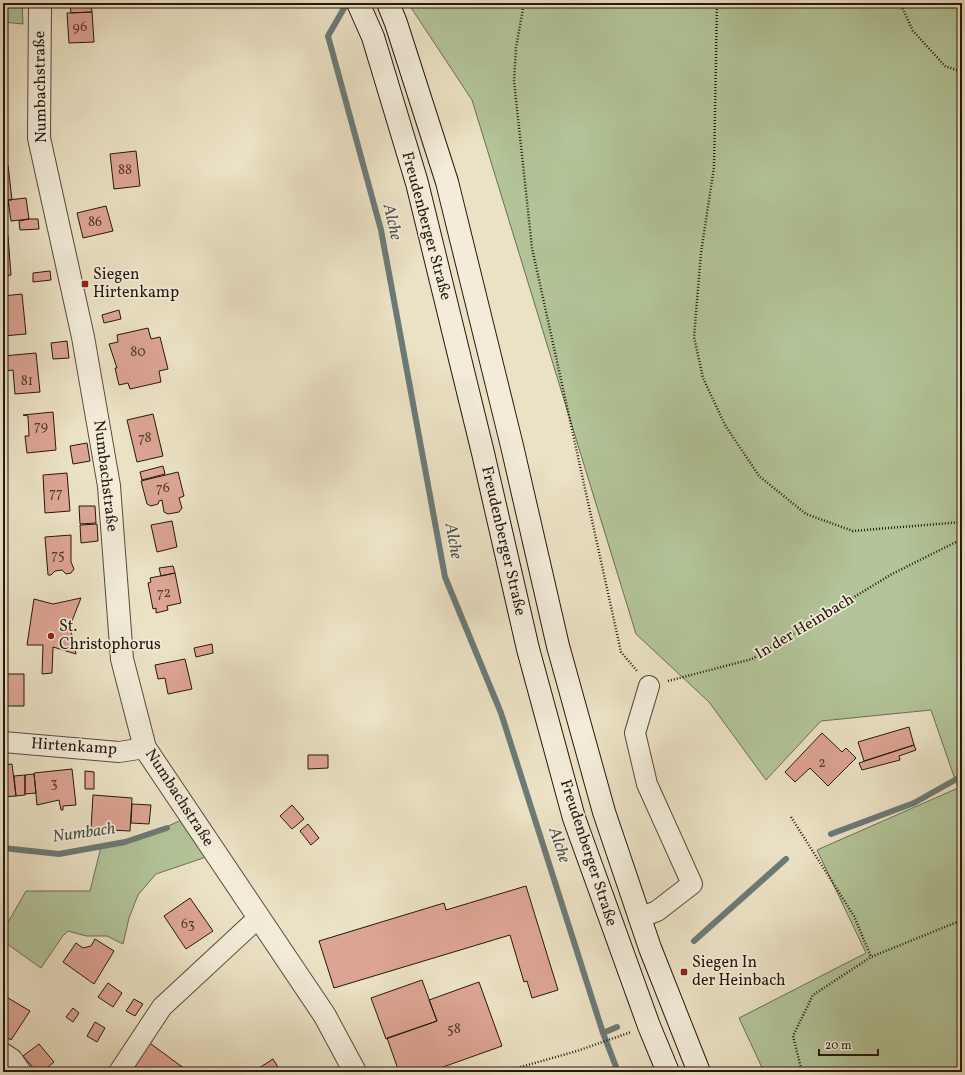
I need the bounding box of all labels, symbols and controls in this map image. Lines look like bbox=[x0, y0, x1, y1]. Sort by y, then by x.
house number: 96 bbox=[73, 18, 87, 37]
street label: Numbachstraße bbox=[29, 31, 53, 143]
street label: Freudenberger Straße bbox=[396, 149, 456, 303]
house number: 88 bbox=[118, 161, 132, 180]
water label: Alche bbox=[376, 201, 407, 243]
house number: 86 bbox=[88, 213, 102, 232]
place label: Siegen Hirtenkamp bbox=[93, 264, 179, 304]
marker: Siegen Hirtenkamp bbox=[80, 279, 90, 289]
house number: 80 bbox=[130, 343, 146, 362]
house number: 81 bbox=[21, 372, 33, 391]
house number: 79 bbox=[34, 417, 48, 436]
street label: Numbachstraße bbox=[87, 419, 123, 533]
house number: 78 bbox=[138, 429, 152, 448]
street label: Freudenberger Straße bbox=[475, 464, 531, 618]
house number: 76 bbox=[156, 479, 170, 498]
house number: 77 bbox=[49, 484, 63, 503]
water label: Alche bbox=[438, 520, 468, 562]
house number: 75 bbox=[51, 546, 65, 565]
house number: 72 bbox=[157, 584, 171, 603]
street label: In der Heinbach bbox=[751, 589, 859, 665]
place label: St. Christophorus bbox=[59, 616, 161, 656]
marker: St. Christophorus bbox=[46, 631, 56, 641]
street label: Hirtenkamp bbox=[30, 733, 118, 761]
street label: Numbachstraße bbox=[139, 745, 219, 851]
house number: 2 bbox=[818, 754, 826, 773]
house number: 3 bbox=[50, 774, 58, 793]
street label: Freudenberger Straße bbox=[554, 777, 622, 929]
water label: Numbach bbox=[51, 817, 117, 849]
water label: Alche bbox=[542, 823, 576, 867]
house number: 63 bbox=[181, 915, 195, 934]
place label: Siegen In der Heinbach bbox=[692, 952, 786, 992]
marker: Siegen In der Heinbach bbox=[679, 967, 689, 977]
house number: 58 bbox=[447, 1020, 461, 1039]
scale bar bbox=[819, 1031, 878, 1057]
text: 20 m bbox=[825, 1038, 852, 1054]

